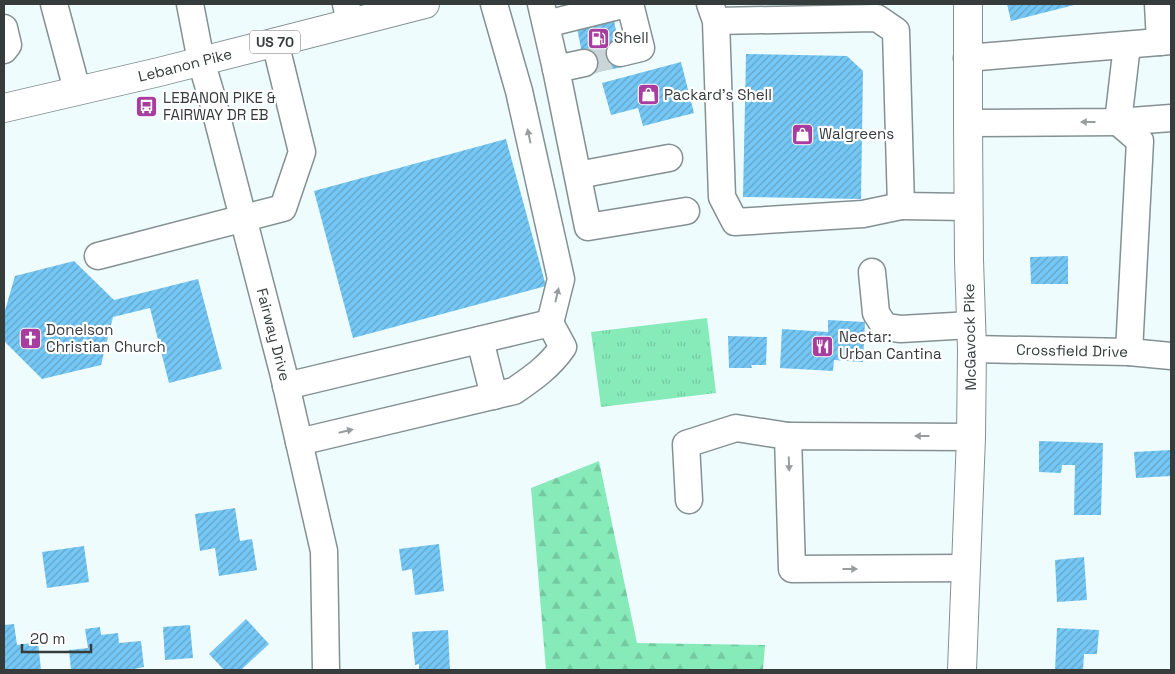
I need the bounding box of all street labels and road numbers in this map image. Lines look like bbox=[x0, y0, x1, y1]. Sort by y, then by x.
road number: US 70 bbox=[250, 31, 300, 54]
street label: Lebanon Pike bbox=[136, 44, 234, 86]
street label: McGavock Pike bbox=[959, 283, 980, 391]
street label: Fairway Drive bbox=[253, 286, 295, 383]
street label: Crossfield Drive bbox=[1016, 340, 1128, 361]

